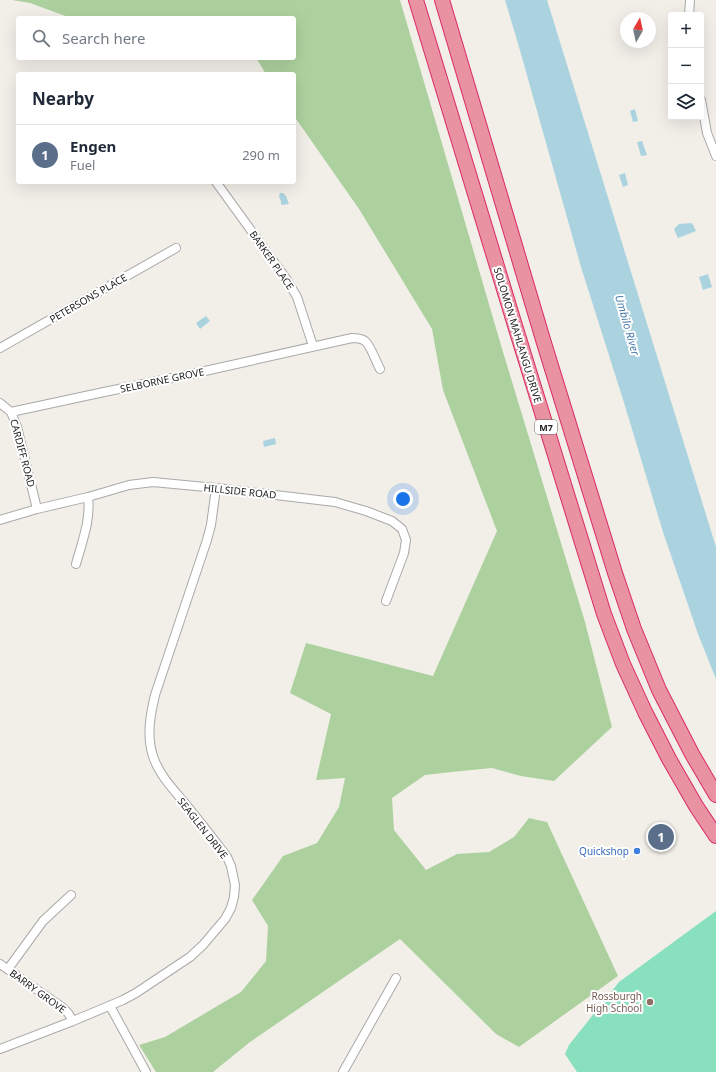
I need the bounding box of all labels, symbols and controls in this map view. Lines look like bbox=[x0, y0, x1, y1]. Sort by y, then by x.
north arrow bbox=[620, 12, 656, 48]
map controls bbox=[668, 12, 704, 120]
button: + bbox=[668, 12, 704, 48]
search box bbox=[16, 16, 296, 60]
icon: search bbox=[30, 27, 52, 49]
text: Search here bbox=[62, 28, 145, 48]
button: − bbox=[668, 48, 704, 84]
button: layers bbox=[668, 84, 704, 120]
text: Nearby bbox=[32, 87, 94, 110]
text: Engen bbox=[70, 136, 116, 156]
text: 1 bbox=[41, 146, 49, 164]
text: 290 m bbox=[242, 146, 280, 164]
text: Fuel bbox=[70, 156, 95, 174]
street label: BARKER PLACE bbox=[246, 228, 298, 292]
street label: SOLOMON MAHLANGU DRIVE bbox=[491, 266, 545, 404]
street label: PETERSONS PLACE bbox=[47, 270, 129, 326]
water label: Umbilo River bbox=[612, 293, 644, 358]
street label: SELBORNE GROVE bbox=[119, 364, 205, 396]
street label: CARDIFF ROAD bbox=[7, 417, 39, 489]
road number: M7 bbox=[535, 420, 557, 434]
street label: HILLSIDE ROAD bbox=[203, 480, 277, 502]
your location bbox=[393, 489, 413, 509]
street label: SEAGLEN DRIVE bbox=[175, 795, 231, 861]
pin: 1 bbox=[648, 822, 674, 852]
place label: Quickshop bbox=[579, 844, 629, 858]
marker: Quickshop bbox=[632, 846, 642, 856]
street label: BARRY GROVE bbox=[7, 966, 69, 1016]
place label: Rossburgh High School bbox=[586, 989, 642, 1015]
marker: Rossburgh High School bbox=[645, 997, 655, 1007]

